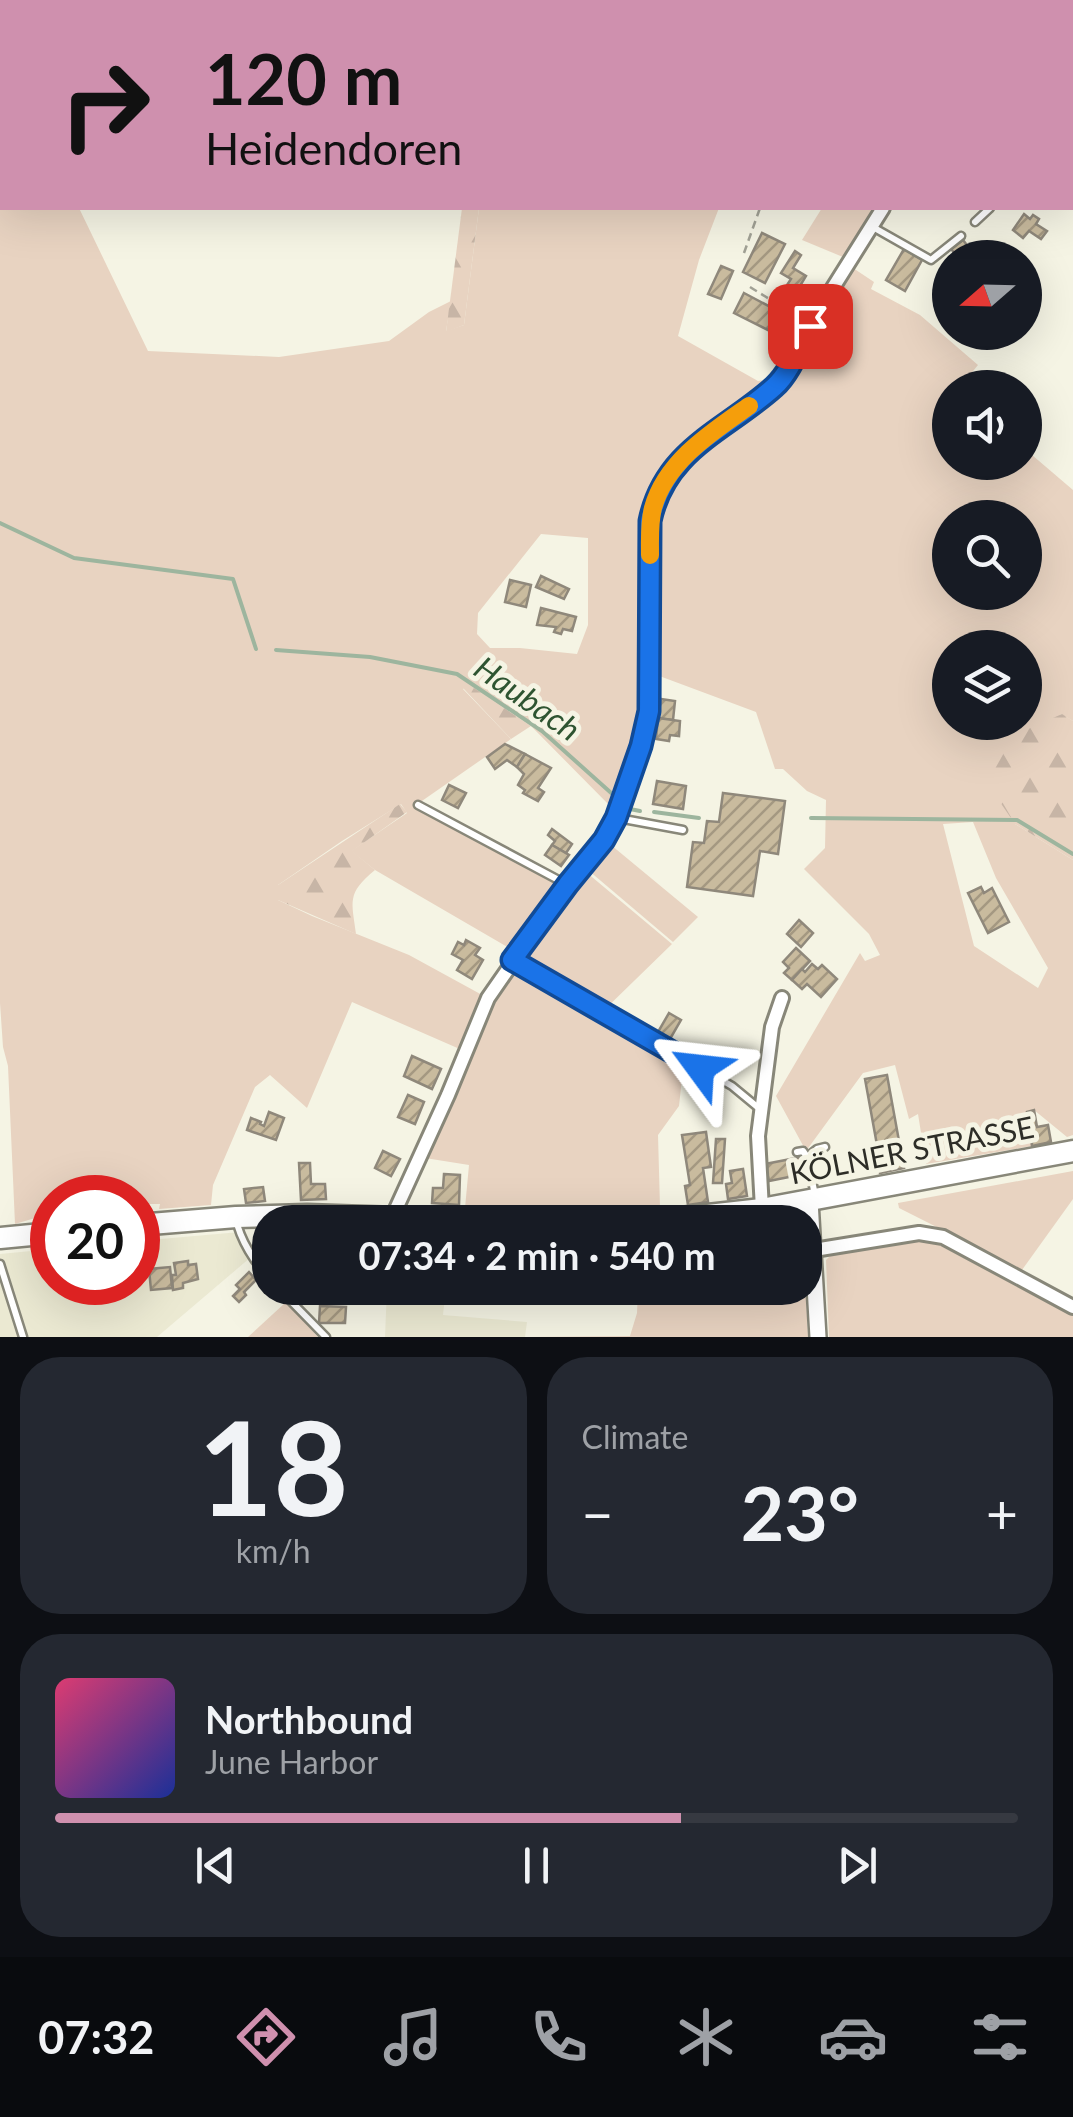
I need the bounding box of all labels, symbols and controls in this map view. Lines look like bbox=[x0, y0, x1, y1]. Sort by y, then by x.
text: 120 m bbox=[205, 36, 402, 120]
icon: right bbox=[40, 40, 170, 170]
text: Heidendoren bbox=[205, 121, 462, 175]
north arrow bbox=[932, 240, 1042, 350]
map controls bbox=[932, 240, 1042, 740]
pin bbox=[768, 284, 853, 369]
icon: arrive bbox=[783, 299, 838, 354]
button: sound bbox=[932, 370, 1042, 480]
button: search bbox=[932, 500, 1042, 610]
button: layers bbox=[932, 630, 1042, 740]
water label: Haubach bbox=[467, 647, 588, 748]
position arrow bbox=[648, 1016, 752, 1120]
street label: KÖLNER STRASSE bbox=[787, 1108, 1037, 1190]
speed limit sign: 20 bbox=[30, 1175, 160, 1305]
text: 07:34 · 2 min · 540 m bbox=[358, 1232, 716, 1278]
text: 18 bbox=[198, 1388, 349, 1544]
text: Climate bbox=[582, 1417, 688, 1456]
text: 23° bbox=[741, 1467, 859, 1557]
text: − bbox=[582, 1480, 613, 1546]
text: + bbox=[986, 1480, 1018, 1546]
text: km/h bbox=[236, 1531, 311, 1570]
text: Northbound bbox=[205, 1696, 413, 1742]
text: June Harbor bbox=[205, 1742, 378, 1781]
icon: previous bbox=[188, 1838, 243, 1893]
icon: pause bbox=[509, 1838, 564, 1893]
icon: next bbox=[830, 1838, 885, 1893]
icon: directions bbox=[231, 2002, 301, 2072]
icon: music bbox=[378, 2002, 448, 2072]
icon: phone bbox=[524, 2002, 594, 2072]
icon: climate bbox=[671, 2002, 741, 2072]
icon: car bbox=[818, 2002, 888, 2072]
icon: filters bbox=[965, 2002, 1035, 2072]
text: 07:32 bbox=[38, 2010, 154, 2064]

